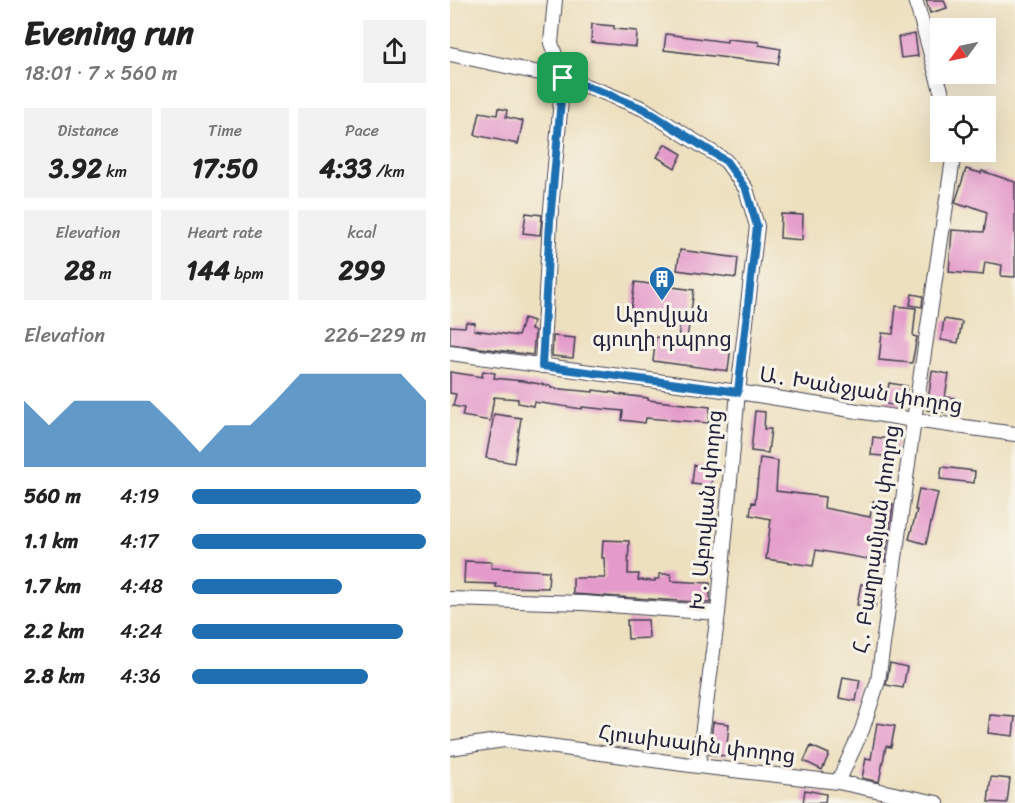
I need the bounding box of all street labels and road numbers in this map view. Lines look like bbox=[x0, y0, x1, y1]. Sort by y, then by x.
street label: Ա․ Խանջյան փողոց bbox=[757, 355, 965, 425]
street label: Խ․ Աբովյան փողոց bbox=[678, 408, 734, 612]
street label: Հ․ Բաղրամյան փողոց bbox=[841, 422, 911, 656]
street label: Հյուսիսային փողոց bbox=[596, 713, 798, 775]

